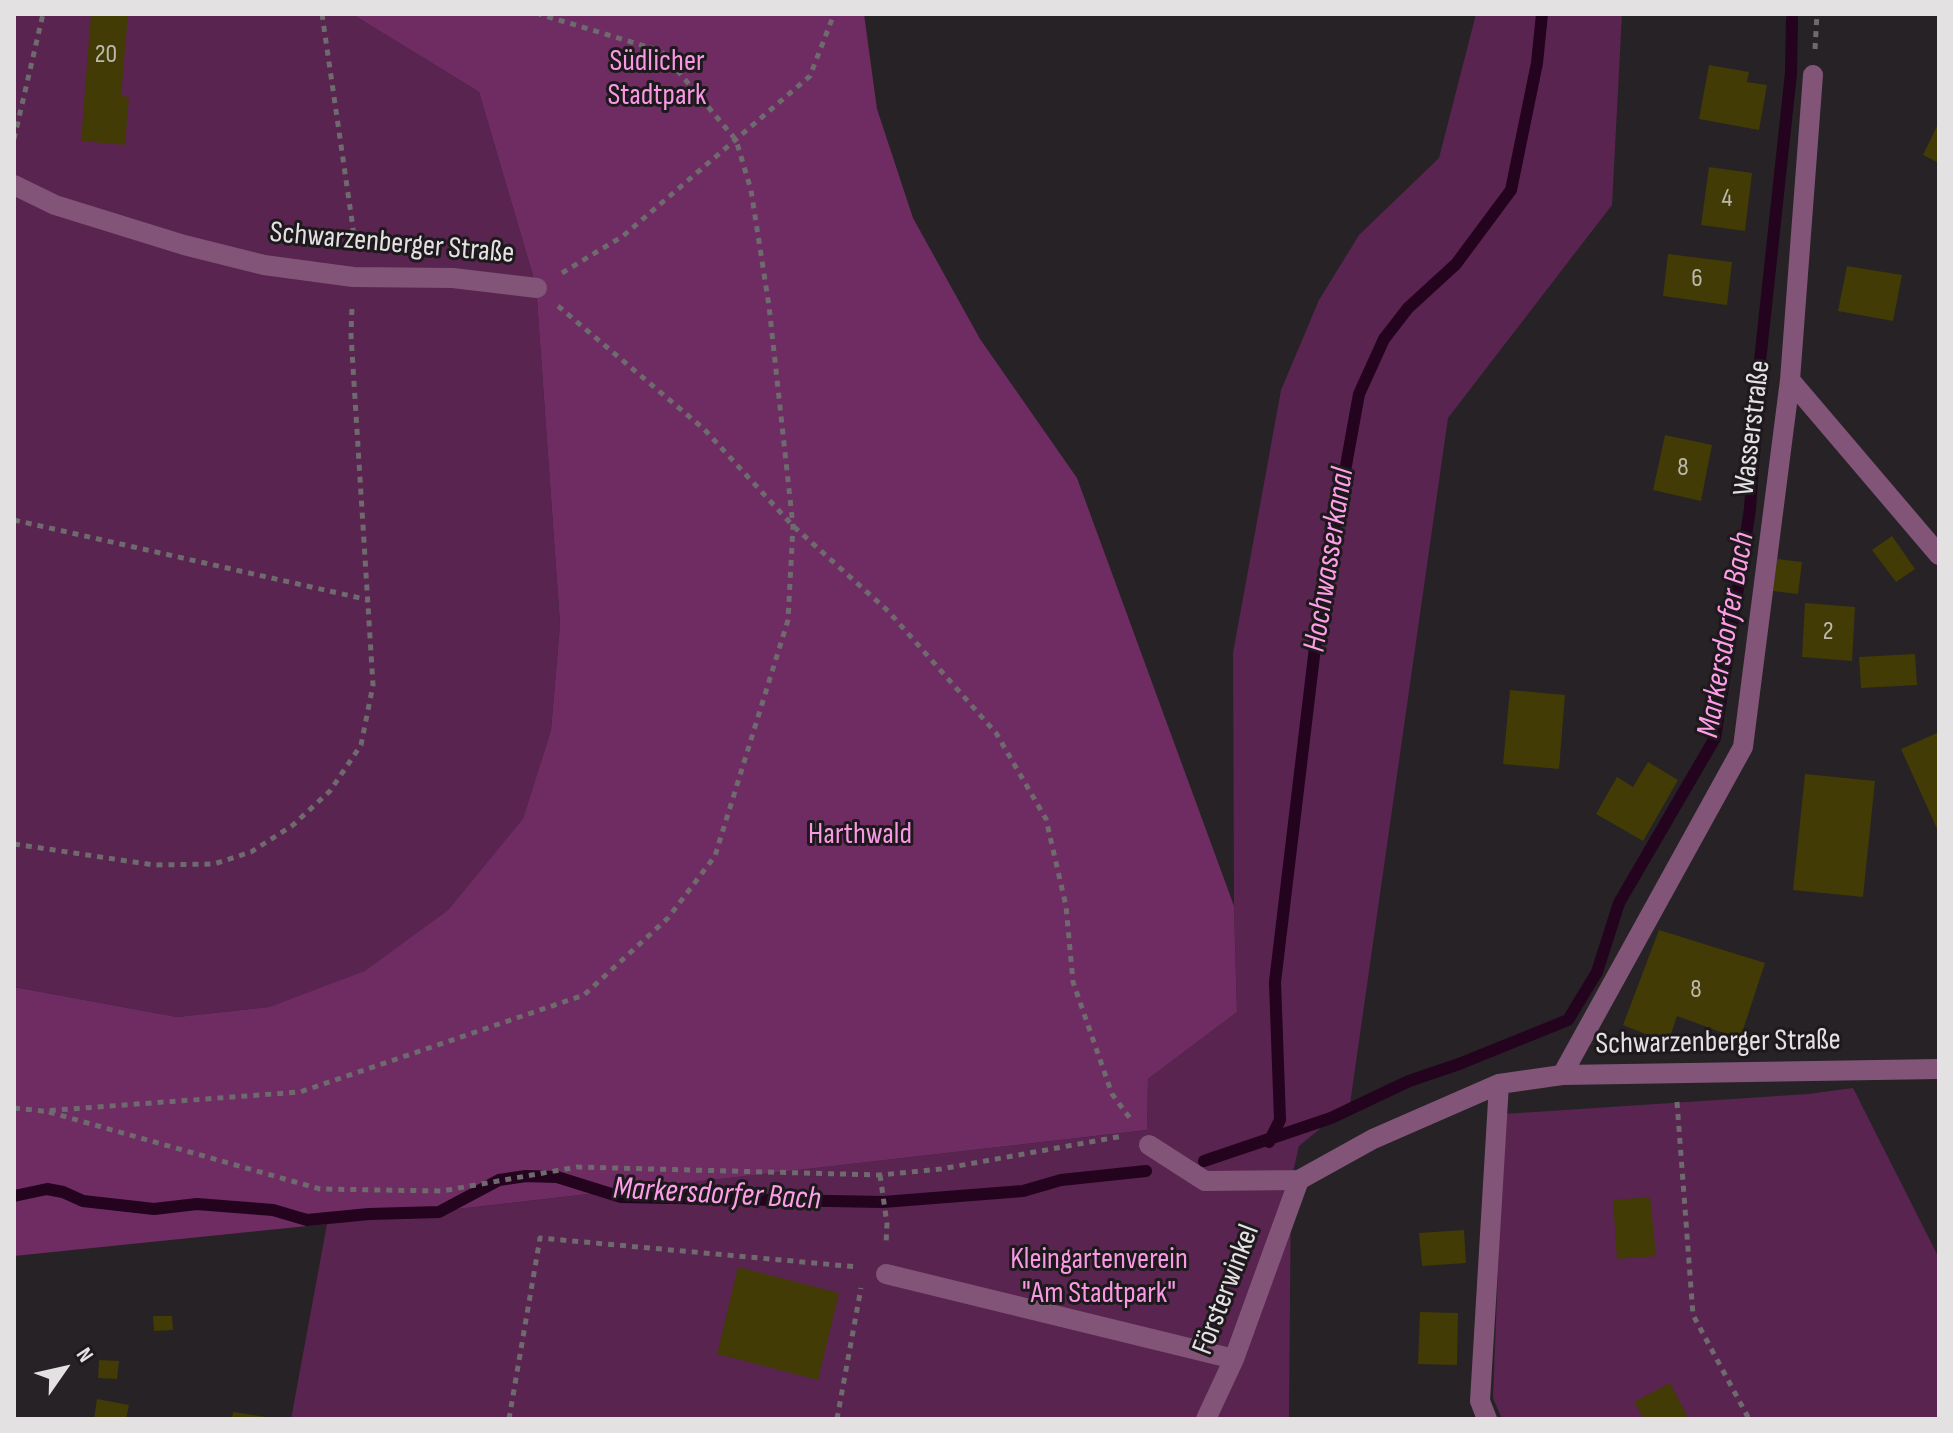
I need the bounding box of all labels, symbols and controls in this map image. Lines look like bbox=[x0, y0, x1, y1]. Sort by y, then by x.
house number: 20 bbox=[95, 39, 117, 71]
park label: Südlicher Stadtpark bbox=[607, 44, 707, 114]
house number: 4 bbox=[1722, 183, 1732, 215]
street label: Schwarzenberger Straße bbox=[268, 215, 516, 273]
house number: 6 bbox=[1691, 263, 1703, 295]
street label: Wasserstraße bbox=[1727, 358, 1779, 498]
house number: 8 bbox=[1677, 452, 1689, 484]
water label: Hochwasserkanal bbox=[1297, 465, 1363, 655]
water label: Markersdorfer Bach bbox=[1690, 529, 1764, 741]
house number: 2 bbox=[1823, 616, 1833, 648]
park label: Harthwald bbox=[808, 817, 912, 853]
house number: 8 bbox=[1690, 974, 1702, 1006]
street label: Schwarzenberger Straße bbox=[1595, 1023, 1841, 1063]
water label: Markersdorfer Bach bbox=[612, 1170, 822, 1220]
street label: Försterwinkel bbox=[1186, 1220, 1268, 1360]
park label: Kleingartenverein "Am Stadtpark" bbox=[1010, 1242, 1188, 1312]
north arrow bbox=[24, 1329, 104, 1409]
text: N bbox=[70, 1343, 99, 1368]

